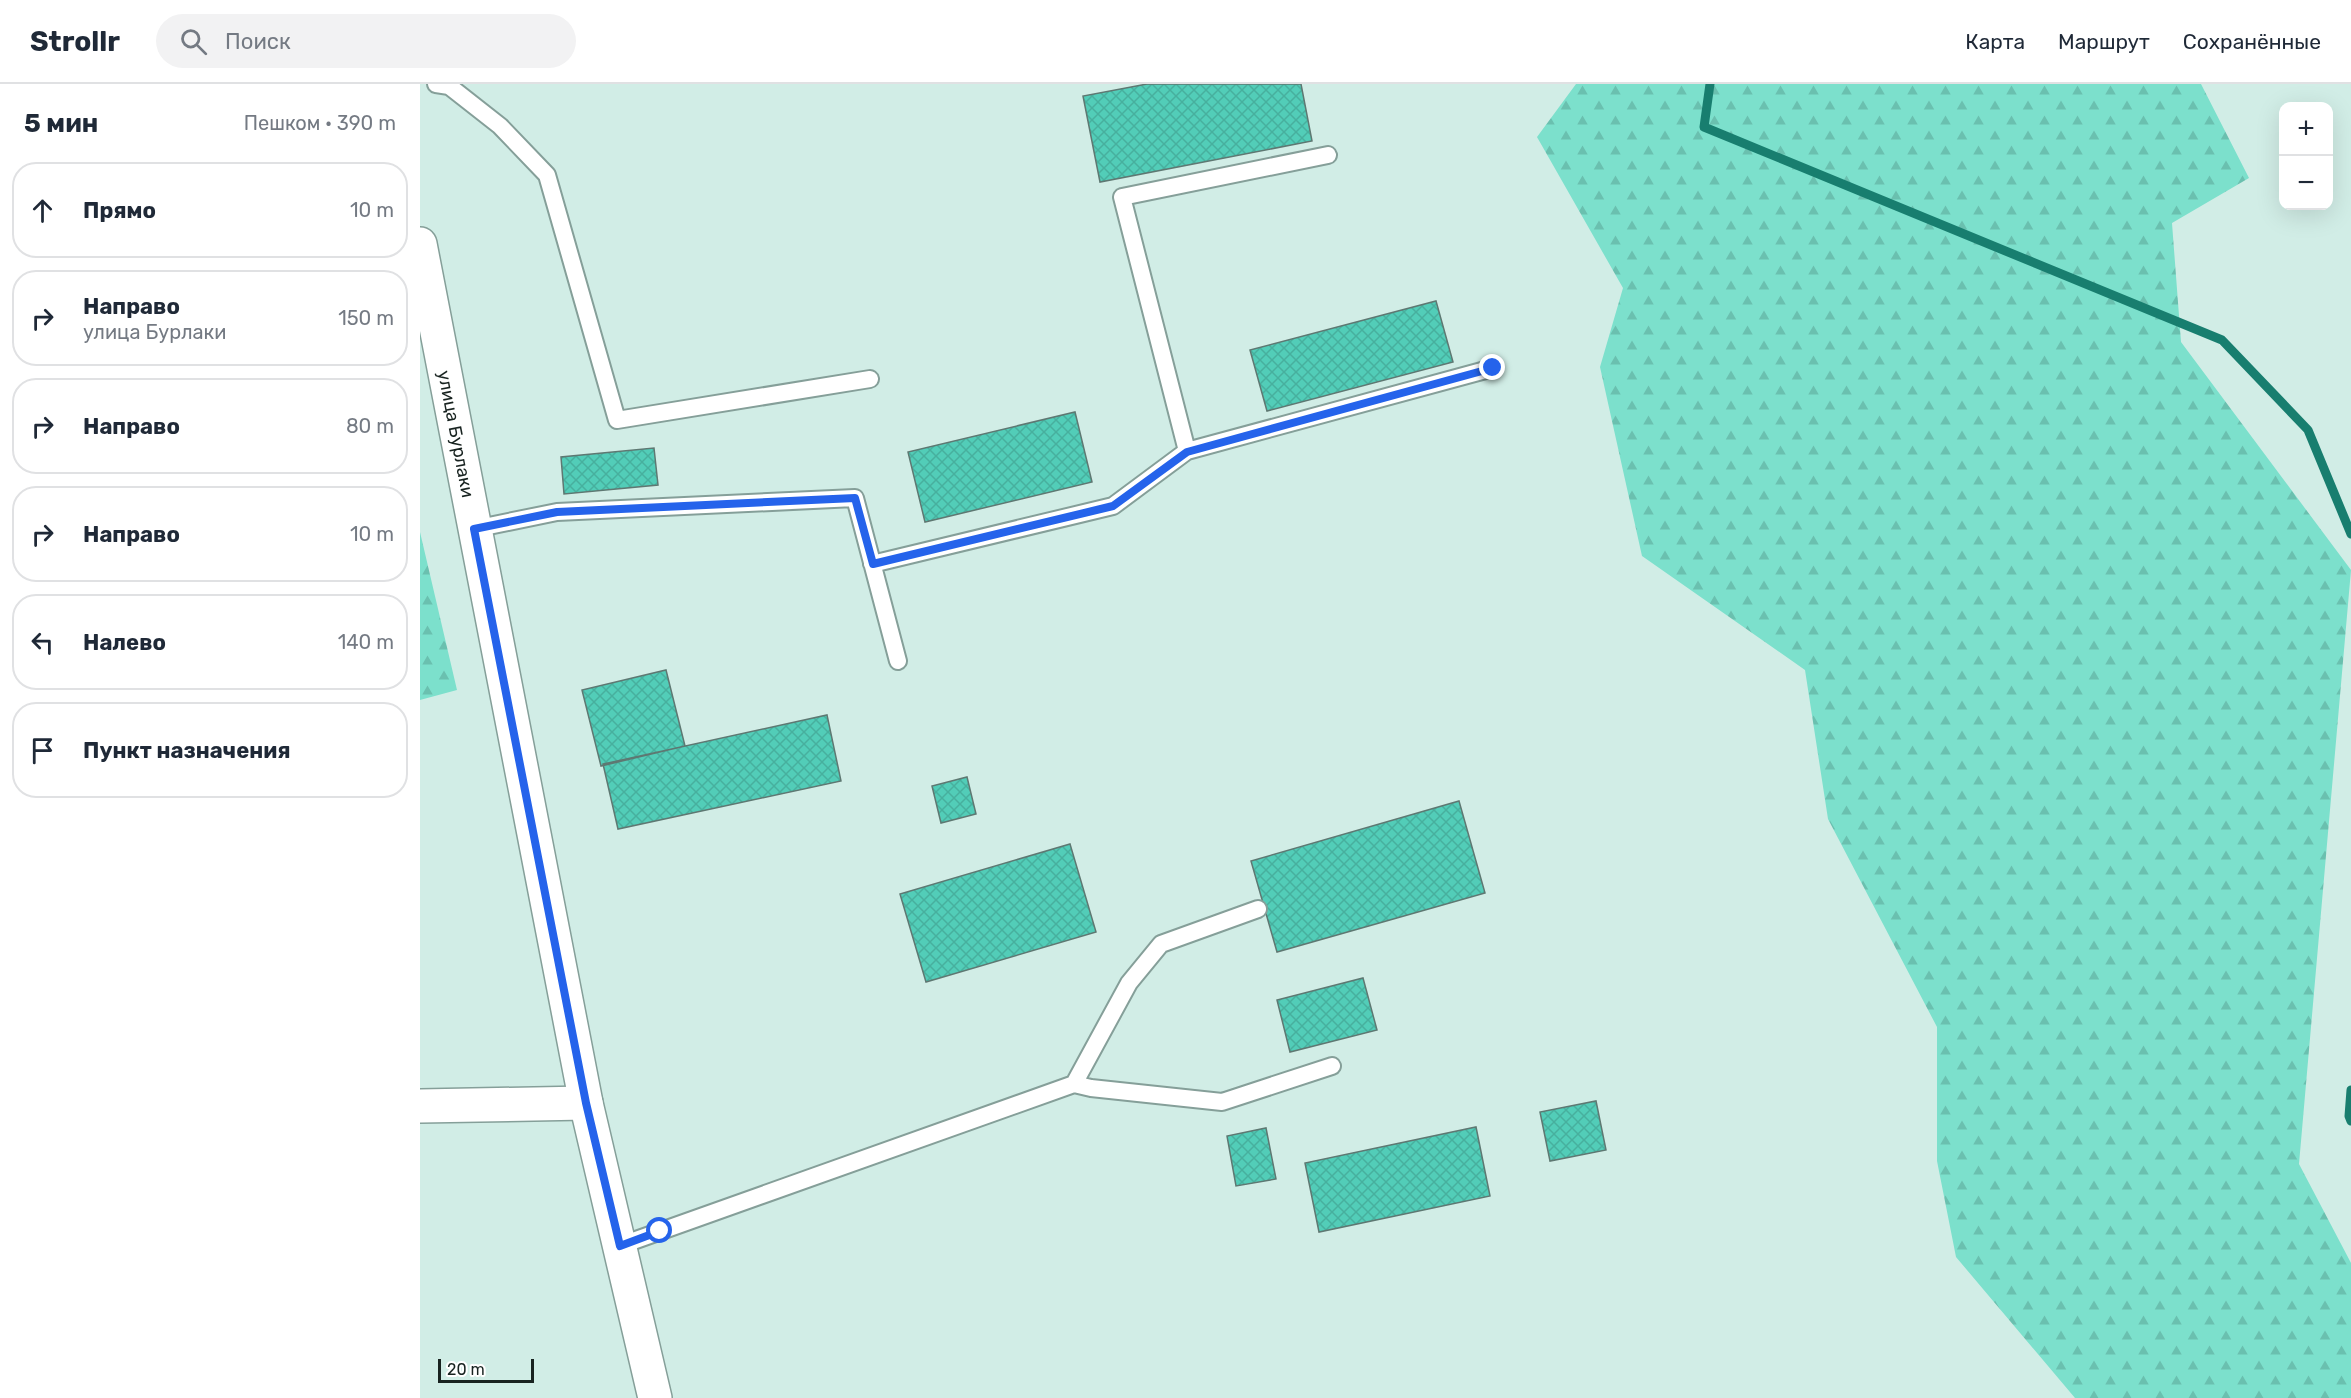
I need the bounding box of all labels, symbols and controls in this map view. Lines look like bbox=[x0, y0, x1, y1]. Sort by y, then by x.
search box bbox=[156, 14, 576, 68]
text: Strollr bbox=[30, 25, 120, 58]
icon: search bbox=[177, 25, 210, 58]
text: Поиск bbox=[225, 28, 291, 55]
text: Карта bbox=[1965, 29, 2025, 54]
text: Маршрут bbox=[2058, 29, 2150, 54]
text: Сохранённые bbox=[2183, 29, 2321, 54]
map controls bbox=[2279, 102, 2333, 210]
button: + bbox=[2279, 102, 2333, 156]
text: 5 мин bbox=[24, 108, 98, 139]
text: Пешком · 390 m bbox=[244, 111, 396, 135]
button: − bbox=[2279, 156, 2333, 210]
icon: ahead bbox=[26, 194, 59, 227]
text: Прямо bbox=[83, 197, 156, 224]
text: 10 m bbox=[350, 198, 394, 222]
text: Направо bbox=[83, 293, 180, 320]
icon: right bbox=[26, 302, 59, 335]
text: 150 m bbox=[338, 306, 394, 330]
text: улица Бурлаки bbox=[83, 320, 226, 344]
route end bbox=[1479, 354, 1505, 380]
street label: улица Бурлаки bbox=[433, 369, 479, 499]
icon: right bbox=[26, 410, 59, 443]
text: Направо bbox=[83, 413, 180, 440]
text: 80 m bbox=[346, 414, 394, 438]
icon: right bbox=[26, 518, 59, 551]
text: Направо bbox=[83, 521, 180, 548]
text: 10 m bbox=[350, 522, 394, 546]
icon: left bbox=[26, 626, 59, 659]
text: Налево bbox=[83, 629, 166, 656]
text: 140 m bbox=[338, 630, 394, 654]
icon: arrive bbox=[26, 734, 59, 767]
text: Пункт назначения bbox=[83, 737, 291, 764]
route start bbox=[646, 1217, 672, 1243]
scale bar bbox=[438, 1356, 534, 1384]
text: 20 m bbox=[447, 1360, 485, 1379]

